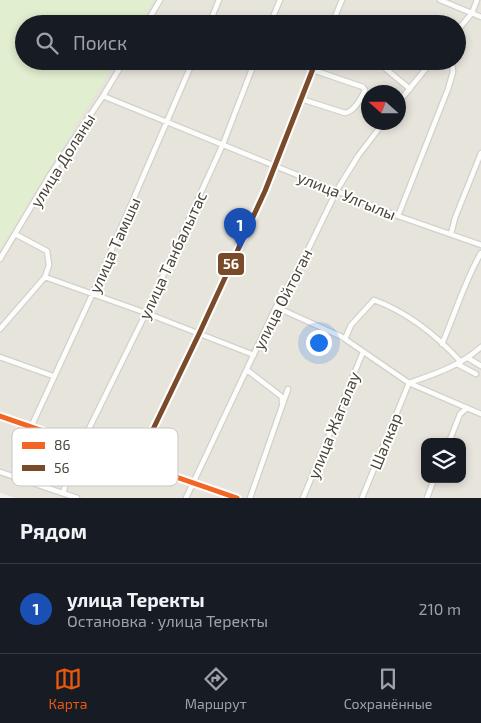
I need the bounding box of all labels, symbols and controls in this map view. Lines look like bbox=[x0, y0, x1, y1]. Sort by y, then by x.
search box bbox=[15, 15, 466, 70]
icon: search bbox=[33, 29, 61, 57]
text: Поиск bbox=[73, 31, 127, 54]
north arrow bbox=[361, 85, 406, 130]
street label: улица Доланы bbox=[26, 110, 99, 211]
street label: улица Улгылы bbox=[295, 167, 399, 224]
street label: улица Танбалытас bbox=[134, 188, 211, 322]
street label: улица Тамшы bbox=[84, 194, 144, 296]
pin: 1 bbox=[224, 208, 256, 249]
street label: улица Ойтоган bbox=[248, 245, 316, 353]
line badge: 56 bbox=[217, 252, 245, 276]
text: 56 bbox=[223, 255, 239, 272]
your location bbox=[306, 330, 332, 356]
street label: улица Жагалау bbox=[303, 368, 364, 482]
street label: Шалкар bbox=[365, 410, 405, 472]
legend bbox=[12, 428, 178, 486]
text: 86 bbox=[54, 436, 71, 453]
map controls bbox=[421, 438, 466, 483]
button: layers bbox=[421, 438, 466, 483]
text: 56 bbox=[54, 459, 70, 476]
text: Рядом bbox=[20, 518, 87, 543]
text: улица Теректы bbox=[67, 588, 205, 611]
text: 1 bbox=[33, 599, 39, 618]
text: 210 m bbox=[418, 599, 461, 618]
text: Остановка · улица Теректы bbox=[67, 611, 268, 630]
tab: Карта bbox=[49, 665, 87, 712]
tab: Маршрут bbox=[185, 665, 247, 712]
tab: Сохранённые bbox=[344, 665, 432, 712]

